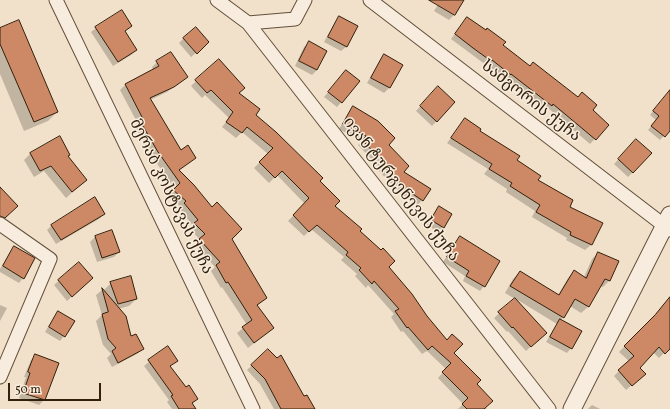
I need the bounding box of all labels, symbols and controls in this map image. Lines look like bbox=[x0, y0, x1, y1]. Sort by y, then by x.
street label: სამგორის ქუჩა bbox=[476, 57, 584, 147]
street label: ივან ტურგენევის ქუჩა bbox=[338, 114, 462, 266]
street label: მერაბ კოსტავას ქუჩა bbox=[124, 116, 216, 278]
scale bar bbox=[10, 375, 103, 401]
text: 50 m bbox=[15, 382, 41, 398]

